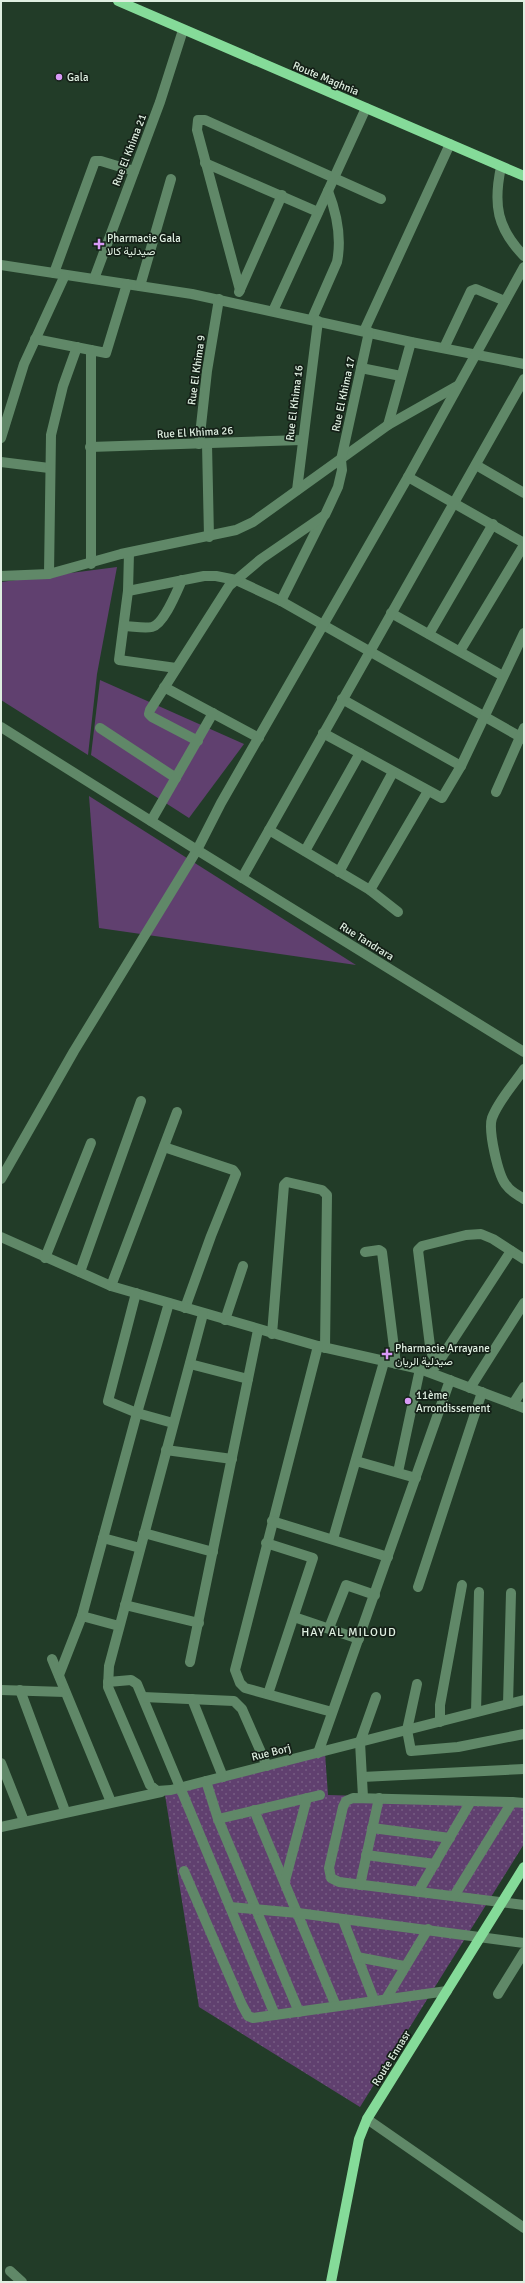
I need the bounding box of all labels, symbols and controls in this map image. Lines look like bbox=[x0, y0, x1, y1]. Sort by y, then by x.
street label: Route Maghnia bbox=[291, 59, 361, 98]
place label: Gala bbox=[67, 71, 89, 84]
marker: Gala bbox=[54, 72, 64, 82]
street label: Rue El Khima 21 bbox=[110, 112, 149, 188]
place label: Pharmacie Gala صيدلية كالا bbox=[107, 232, 181, 258]
marker: Pharmacie Gala صيدلية كالا bbox=[94, 239, 104, 249]
street label: Rue El Khima 9 bbox=[185, 334, 208, 406]
street label: Rue El Khima 17 bbox=[329, 355, 358, 433]
street label: Rue El Khima 16 bbox=[283, 364, 306, 442]
street label: Rue El Khima 26 bbox=[157, 424, 234, 441]
street label: Rue Tandrara bbox=[337, 920, 397, 963]
place label: Pharmacie Arrayane صيدلية الريان bbox=[395, 1342, 490, 1368]
marker: Pharmacie Arrayane صيدلية الريان bbox=[382, 1349, 392, 1359]
place label: 11ème Arrondissement bbox=[416, 1389, 491, 1415]
marker: 11ème Arrondissement bbox=[403, 1396, 413, 1406]
district label: HAY AL MILOUD bbox=[301, 1625, 397, 1640]
street label: Rue Borj bbox=[250, 1741, 292, 1764]
street label: Route Ennasr bbox=[369, 2028, 414, 2088]

